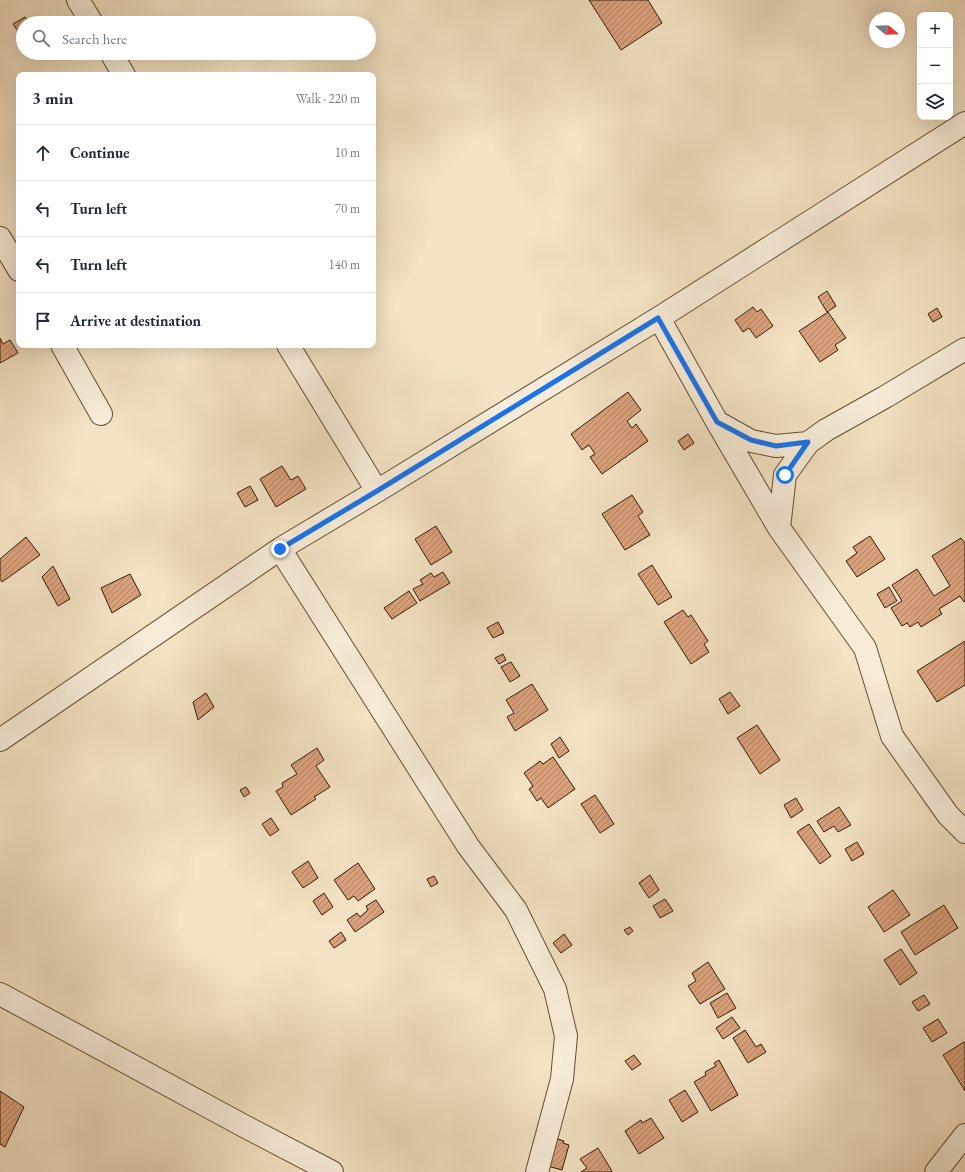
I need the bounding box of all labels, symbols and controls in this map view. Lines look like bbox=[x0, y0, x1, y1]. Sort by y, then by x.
north arrow bbox=[869, 12, 905, 48]
map controls bbox=[917, 12, 953, 120]
button: + bbox=[917, 12, 953, 48]
search box bbox=[16, 16, 376, 60]
icon: search bbox=[30, 27, 52, 49]
text: Search here bbox=[62, 29, 127, 48]
button: − bbox=[917, 48, 953, 84]
button: layers bbox=[917, 84, 953, 120]
text: 3 min bbox=[32, 87, 73, 109]
text: Walk · 220 m bbox=[296, 90, 360, 107]
icon: ahead bbox=[32, 142, 54, 164]
text: Continue bbox=[70, 143, 130, 162]
text: 10 m bbox=[335, 144, 360, 161]
icon: left bbox=[32, 198, 54, 220]
text: Turn left bbox=[70, 199, 127, 218]
text: 70 m bbox=[335, 200, 360, 217]
icon: left bbox=[32, 254, 54, 276]
text: Turn left bbox=[70, 255, 127, 274]
text: 140 m bbox=[329, 256, 360, 273]
icon: arrive bbox=[32, 310, 54, 332]
text: Arrive at destination bbox=[70, 311, 201, 330]
route start bbox=[776, 466, 794, 484]
route end bbox=[271, 540, 289, 558]

